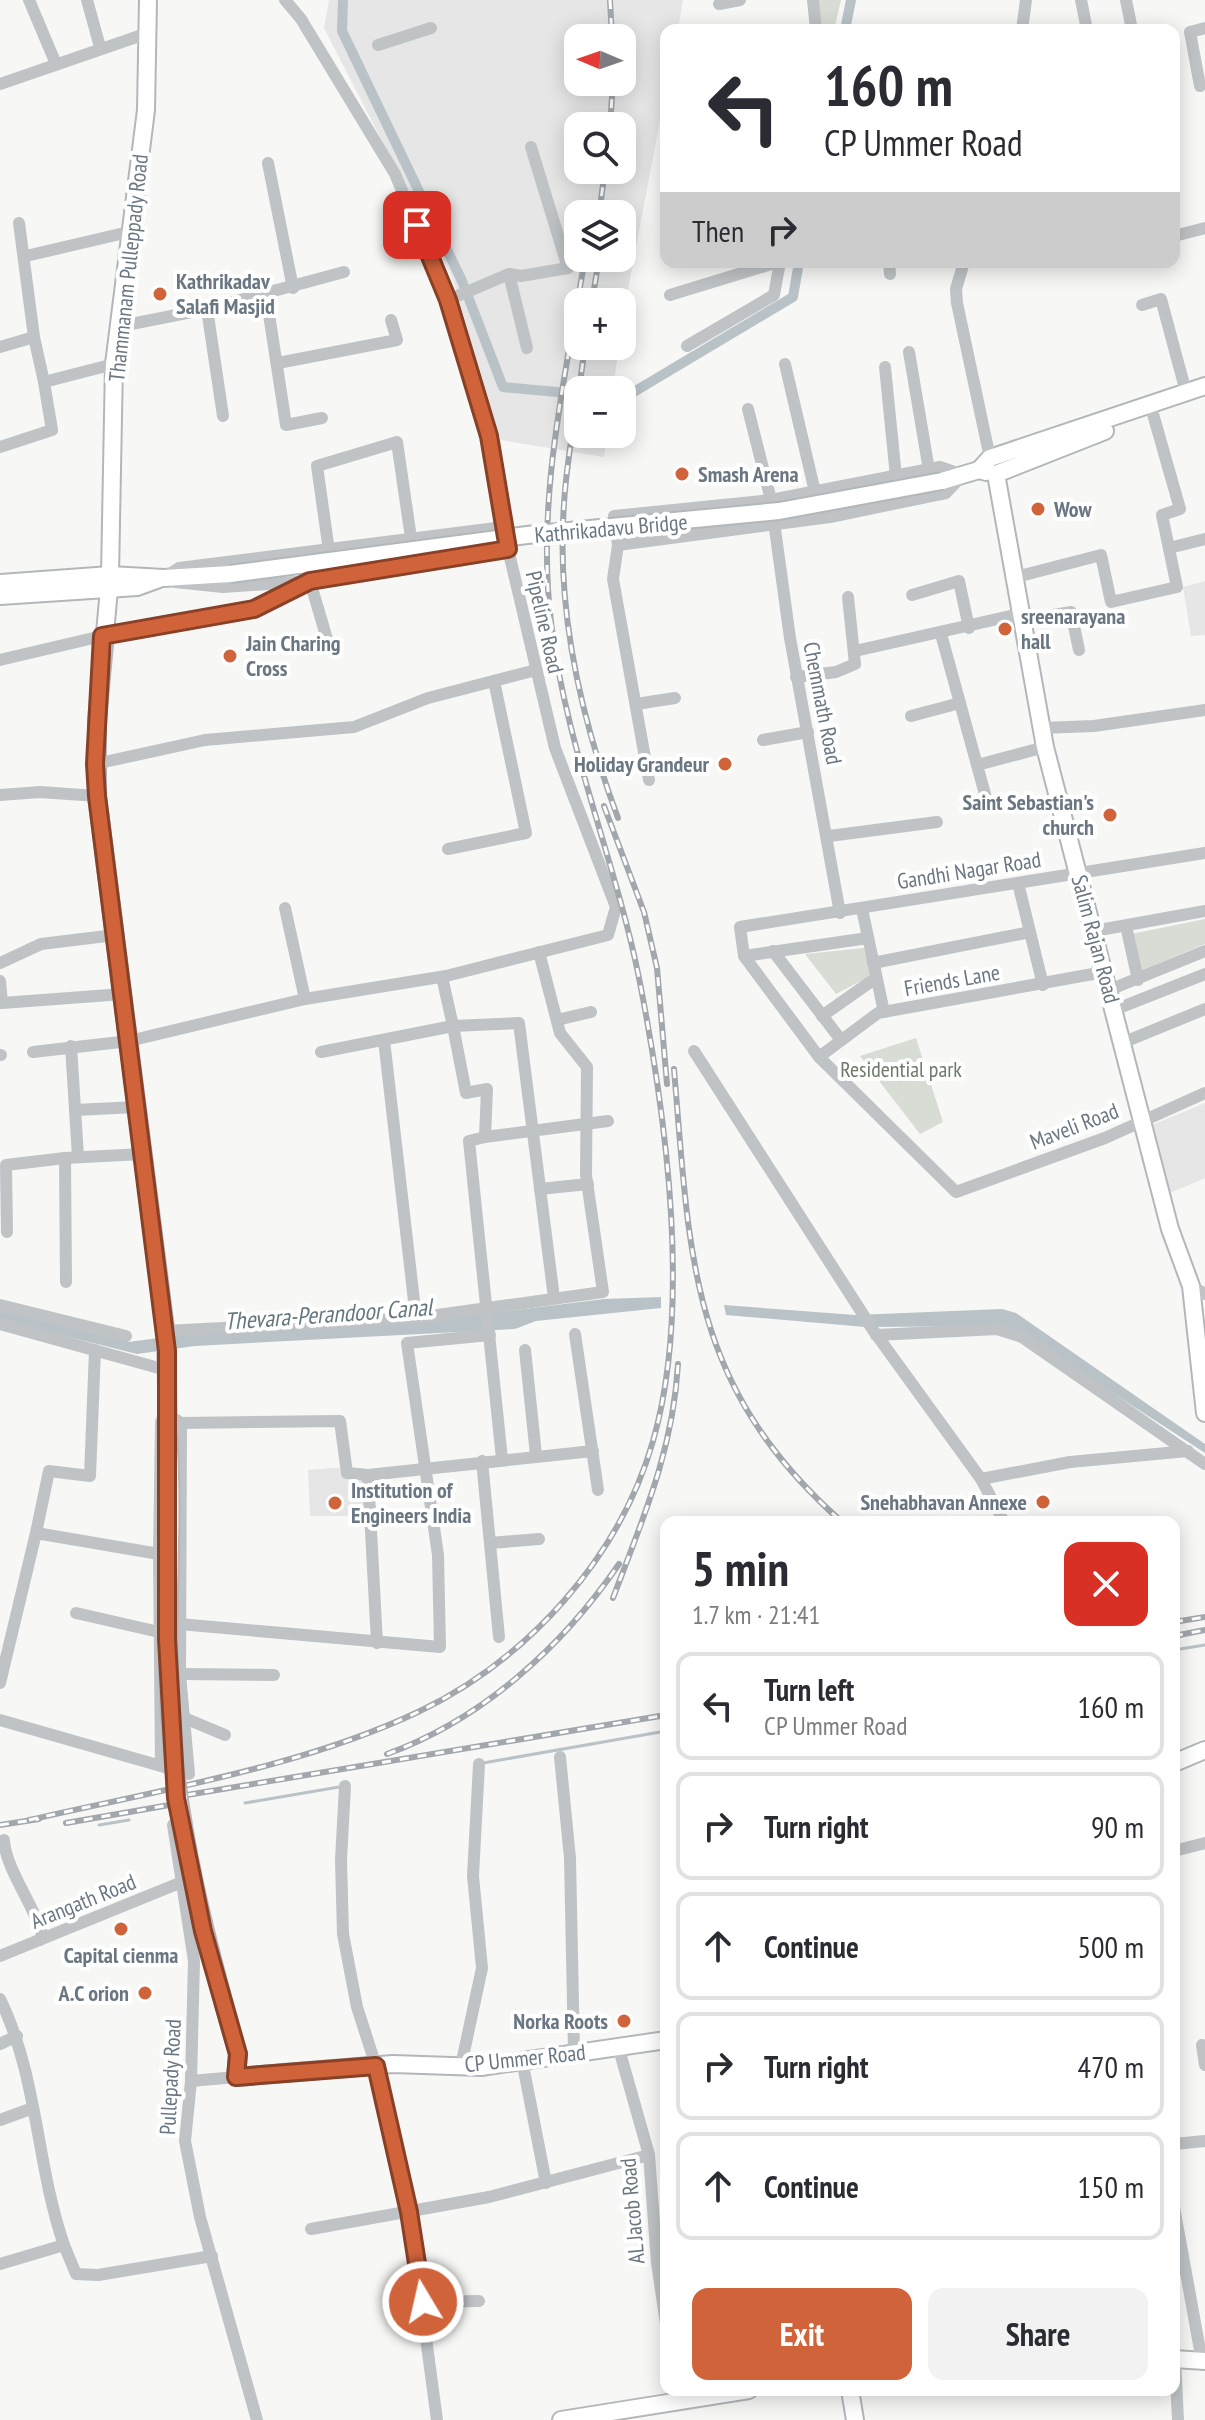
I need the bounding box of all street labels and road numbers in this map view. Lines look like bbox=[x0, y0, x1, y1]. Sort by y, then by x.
street label: Thammanam Pulleppady Road bbox=[102, 153, 154, 383]
street label: Kathrikadavu Bridge bbox=[533, 507, 689, 549]
street label: Pipeline Road bbox=[520, 568, 570, 676]
street label: Chemmath Road bbox=[797, 639, 849, 767]
street label: Gandhi Nagar Road bbox=[895, 845, 1043, 895]
street label: Salim Rajan Road bbox=[1065, 872, 1127, 1006]
street label: Friends Lane bbox=[902, 958, 1002, 1002]
street label: Maveli Road bbox=[1026, 1096, 1122, 1156]
street label: Arangath Road bbox=[26, 1867, 140, 1935]
street label: Pullepady Road bbox=[153, 2018, 187, 2136]
street label: CP Ummer Road bbox=[463, 2038, 587, 2078]
street label: AL Jacob Road bbox=[613, 2157, 651, 2265]

